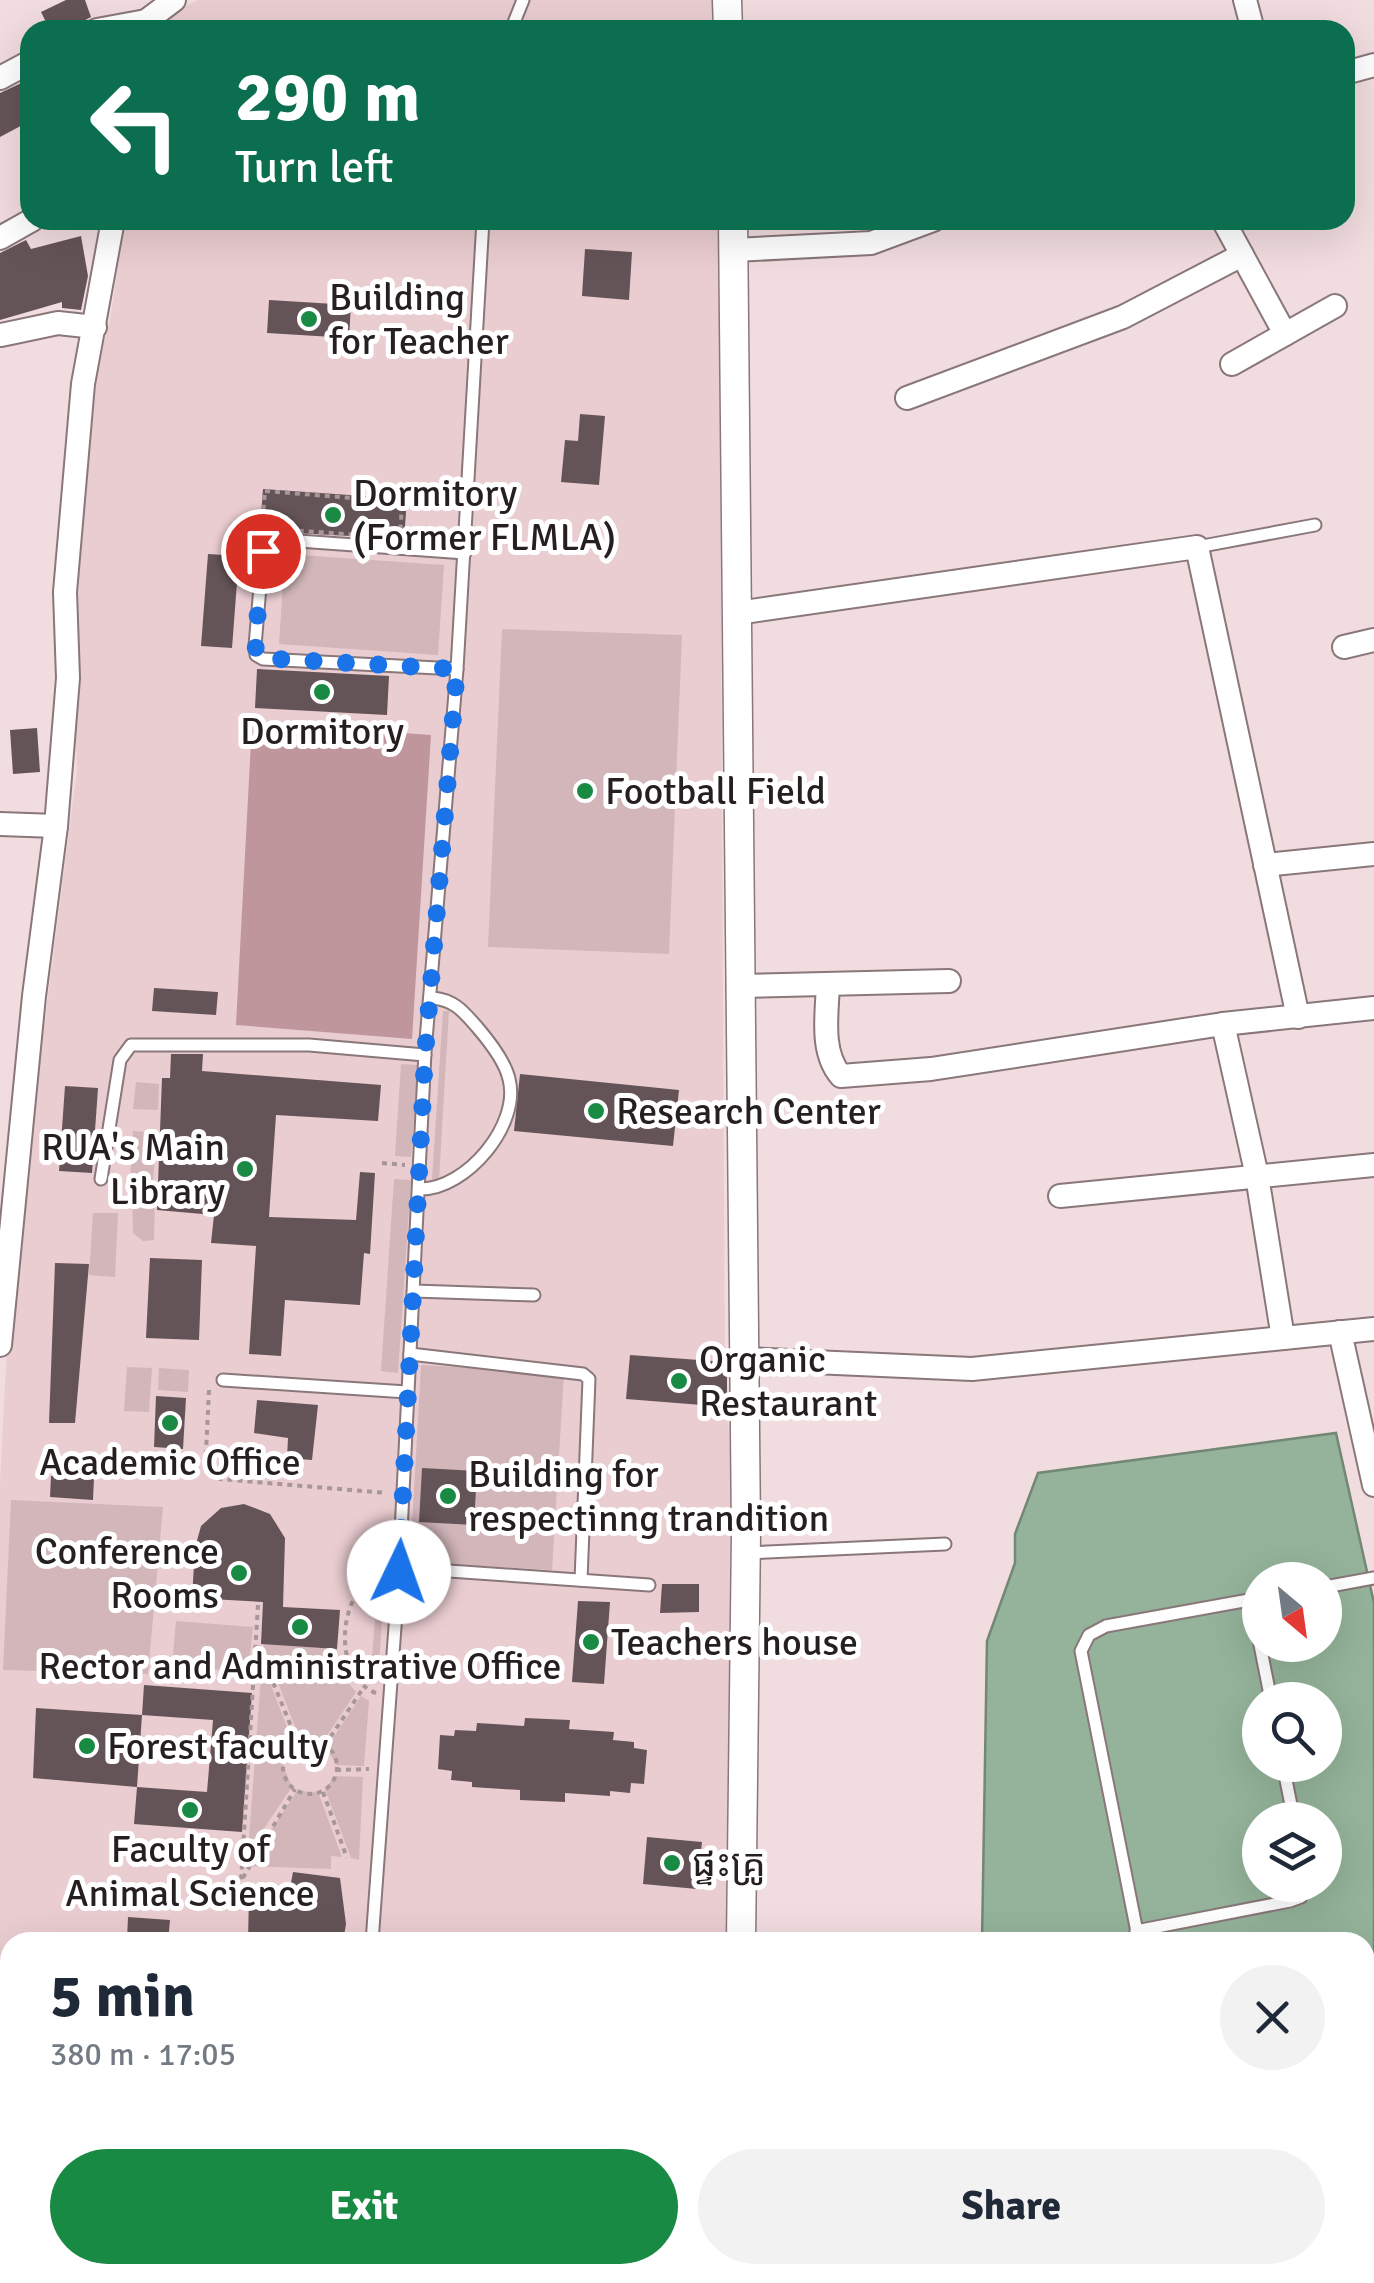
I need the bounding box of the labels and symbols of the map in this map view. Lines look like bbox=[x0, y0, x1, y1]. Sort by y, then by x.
place label: Building for Teacher bbox=[329, 274, 509, 365]
marker: Building for Teacher bbox=[298, 308, 320, 330]
place label: Dormitory (Former FLMLA) bbox=[353, 470, 616, 561]
marker: Dormitory (Former FLMLA) bbox=[322, 504, 344, 526]
pin bbox=[221, 509, 306, 594]
marker: Dormitory bbox=[311, 681, 333, 703]
place label: Dormitory bbox=[240, 708, 404, 755]
place label: Football Field bbox=[605, 768, 826, 815]
marker: Football Field bbox=[574, 780, 596, 802]
place label: Research Center bbox=[616, 1088, 881, 1135]
marker: Research Center bbox=[585, 1100, 607, 1122]
place label: RUA's Main Library bbox=[41, 1124, 225, 1215]
marker: RUA's Main Library bbox=[234, 1158, 256, 1180]
place label: Organic Restaurant bbox=[699, 1336, 877, 1427]
marker: Organic Restaurant bbox=[668, 1370, 690, 1392]
marker: Academic Office bbox=[159, 1412, 181, 1434]
place label: Academic Office bbox=[39, 1439, 301, 1486]
place label: Building for respectinng trandition bbox=[468, 1451, 829, 1542]
marker: Building for respectinng trandition bbox=[437, 1485, 459, 1507]
position arrow bbox=[347, 1520, 451, 1624]
place label: Conference Rooms bbox=[35, 1528, 219, 1619]
marker: Conference Rooms bbox=[228, 1562, 250, 1584]
north arrow bbox=[1242, 1562, 1342, 1662]
marker: Rector and Administrative Office bbox=[289, 1616, 311, 1638]
place label: Teachers house bbox=[611, 1619, 858, 1666]
marker: Teachers house bbox=[580, 1631, 602, 1653]
place label: Rector and Administrative Office bbox=[38, 1643, 562, 1690]
place label: Forest faculty bbox=[107, 1723, 329, 1770]
marker: Forest faculty bbox=[76, 1735, 98, 1757]
marker: Faculty of Animal Science bbox=[179, 1799, 201, 1821]
place label: Faculty of Animal Science bbox=[65, 1826, 315, 1917]
place label: ផ្ទះគ្រូ bbox=[692, 1840, 766, 1887]
marker: ផ្ទះគ្រូ bbox=[661, 1852, 683, 1874]

